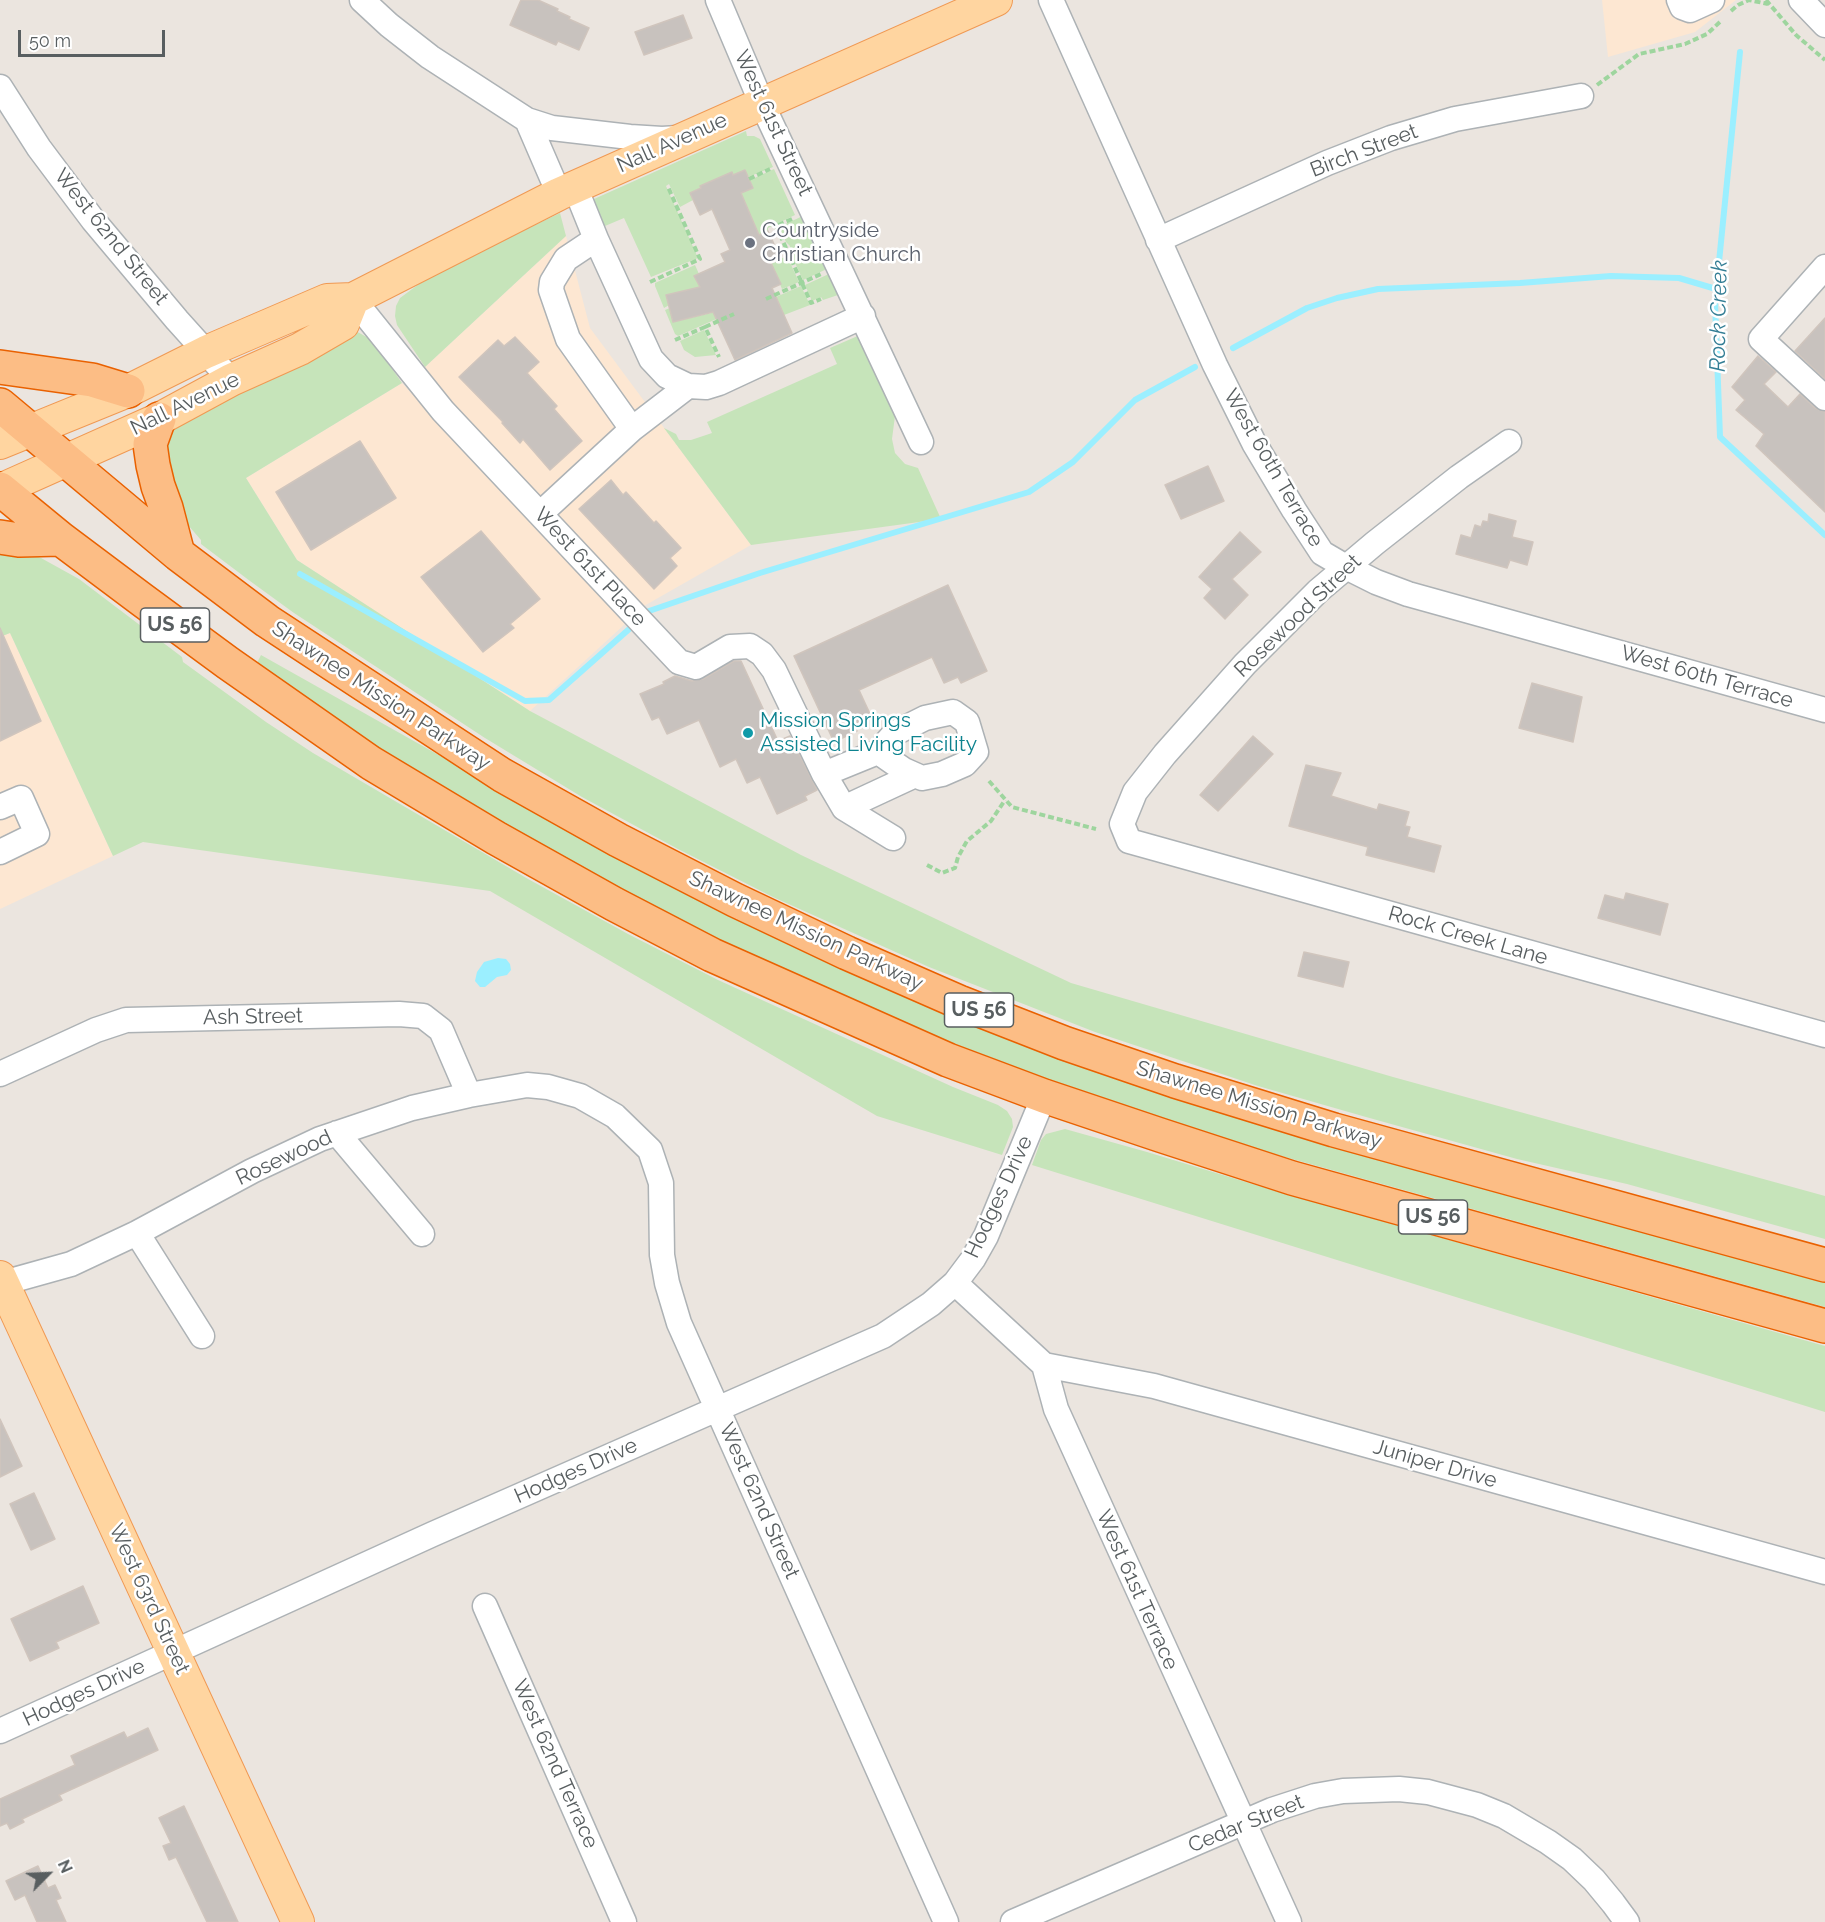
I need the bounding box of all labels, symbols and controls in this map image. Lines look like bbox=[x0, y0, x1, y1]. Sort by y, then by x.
scale bar bbox=[21, 18, 168, 56]
text: 50 m bbox=[29, 30, 71, 51]
street label: West 61st Street bbox=[728, 46, 818, 200]
street label: Nall Avenue bbox=[613, 107, 731, 179]
street label: Birch Street bbox=[1307, 119, 1421, 183]
street label: West 62nd Street bbox=[48, 164, 174, 310]
place label: Countryside Christian Church bbox=[762, 218, 921, 268]
marker: Countryside Christian Church bbox=[743, 236, 757, 250]
water label: Rock Creek bbox=[1705, 260, 1733, 372]
street label: Nall Avenue bbox=[126, 367, 244, 441]
street label: West 60th Terrace bbox=[1218, 385, 1328, 551]
street label: West 61st Place bbox=[528, 502, 652, 632]
street label: Rosewood Street bbox=[1229, 549, 1367, 683]
road number: US 56 bbox=[140, 608, 210, 642]
street label: Shawnee Mission Parkway bbox=[267, 616, 495, 776]
street label: West 60th Terrace bbox=[1618, 640, 1796, 714]
place label: Mission Springs Assisted Living Facility bbox=[760, 708, 977, 758]
marker: Mission Springs Assisted Living Facility bbox=[741, 726, 755, 740]
street label: Shawnee Mission Parkway bbox=[685, 866, 927, 996]
street label: Rock Creek Lane bbox=[1385, 901, 1551, 971]
road number: US 56 bbox=[944, 993, 1014, 1027]
street label: Ash Street bbox=[203, 1004, 303, 1030]
street label: Shawnee Mission Parkway bbox=[1133, 1056, 1385, 1154]
street label: Rosewood bbox=[232, 1125, 336, 1191]
street label: Hodges Drive bbox=[960, 1132, 1038, 1262]
road number: US 56 bbox=[1398, 1200, 1468, 1234]
street label: West 62nd Street bbox=[713, 1419, 805, 1583]
street label: Hodges Drive bbox=[511, 1433, 641, 1509]
street label: Juniper Drive bbox=[1370, 1434, 1500, 1494]
street label: West 61st Terrace bbox=[1090, 1506, 1184, 1674]
street label: West 63rd Street bbox=[103, 1520, 195, 1678]
street label: Hodges Drive bbox=[19, 1654, 149, 1732]
street label: West 62nd Terrace bbox=[506, 1676, 604, 1852]
street label: Cedar Street bbox=[1185, 1789, 1307, 1859]
north arrow bbox=[18, 1844, 78, 1904]
text: N bbox=[54, 1857, 76, 1876]

